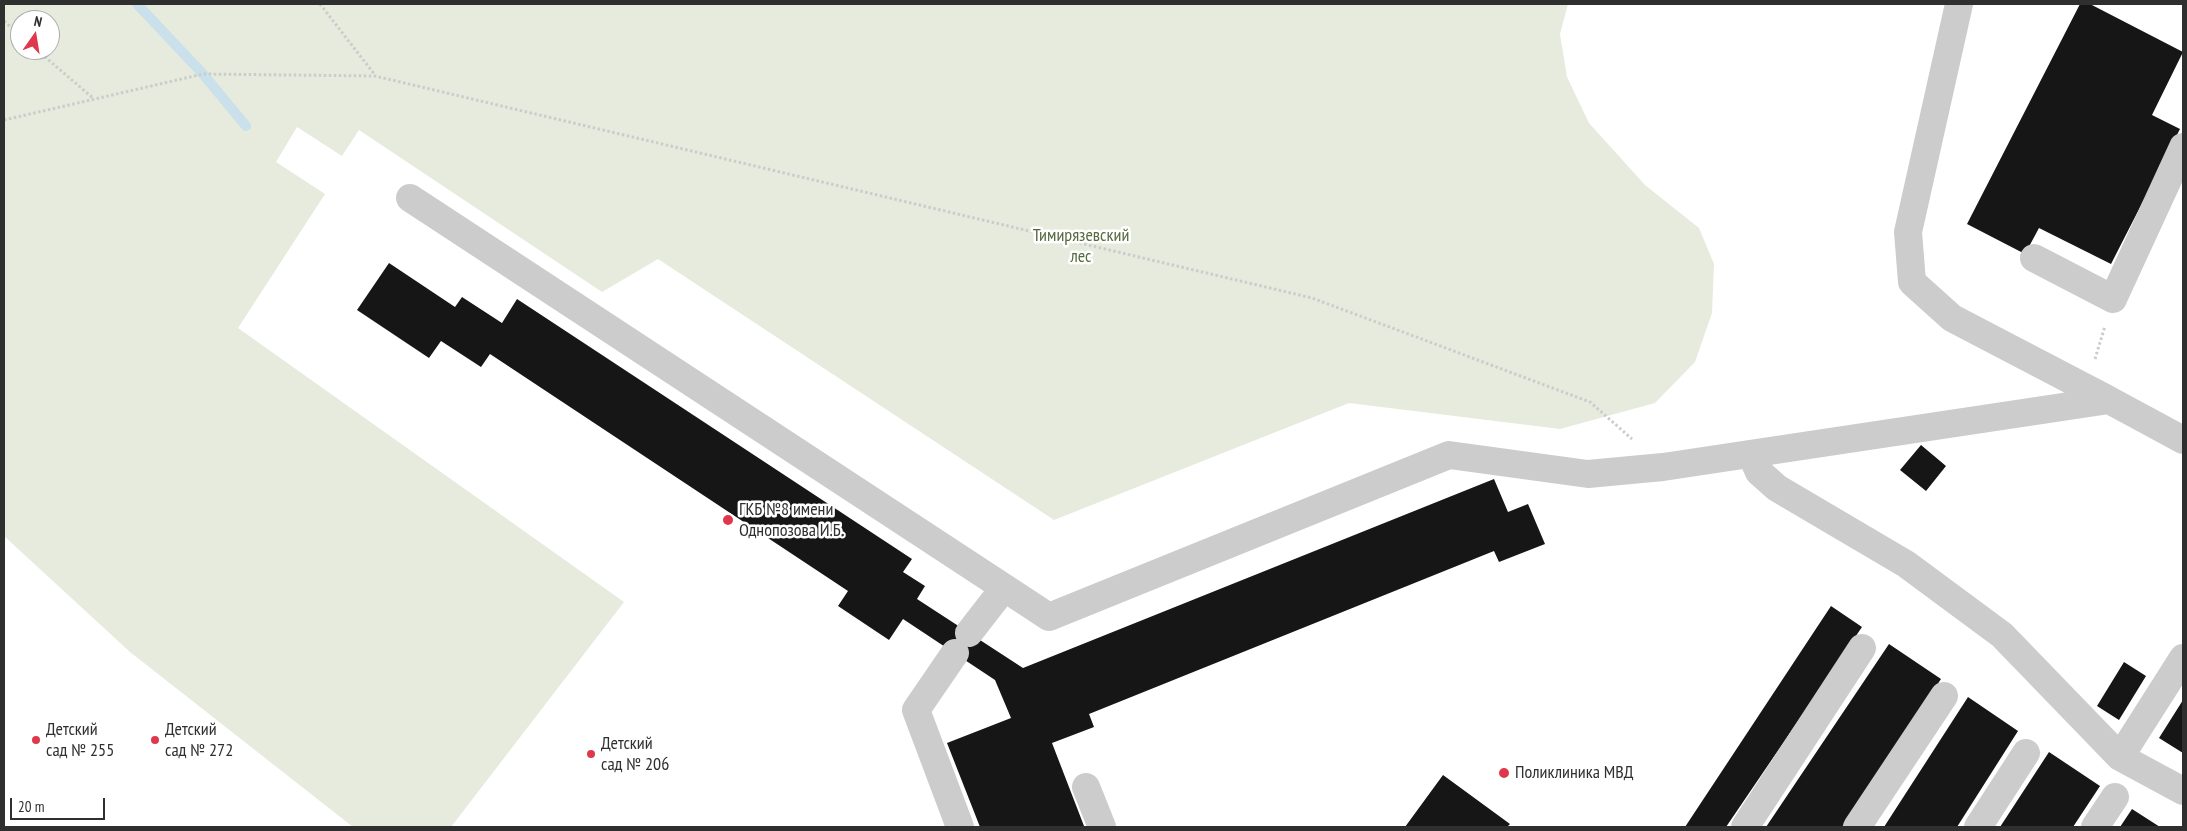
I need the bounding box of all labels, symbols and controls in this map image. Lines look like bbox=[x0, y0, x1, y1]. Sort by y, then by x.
north arrow bbox=[10, 10, 60, 60]
text: N bbox=[32, 12, 44, 31]
park label: Тимирязевский лес bbox=[1033, 225, 1129, 268]
place label: ГКБ №8 имени Однопозова И.Б. bbox=[739, 499, 844, 542]
marker: ГКБ №8 имени Однопозова И.Б. bbox=[721, 513, 735, 527]
place label: Детский сад № 255 bbox=[46, 719, 114, 762]
place label: Детский сад № 272 bbox=[165, 719, 233, 762]
place label: Детский сад № 206 bbox=[601, 733, 669, 776]
marker: Детский сад № 255 bbox=[30, 734, 42, 746]
marker: Детский сад № 272 bbox=[149, 734, 161, 746]
marker: Детский сад № 206 bbox=[585, 748, 597, 760]
place label: Поликлиника МВД bbox=[1515, 762, 1633, 784]
marker: Поликлиника МВД bbox=[1497, 766, 1511, 780]
scale bar bbox=[12, 788, 108, 820]
text: 20 m bbox=[18, 797, 44, 816]

